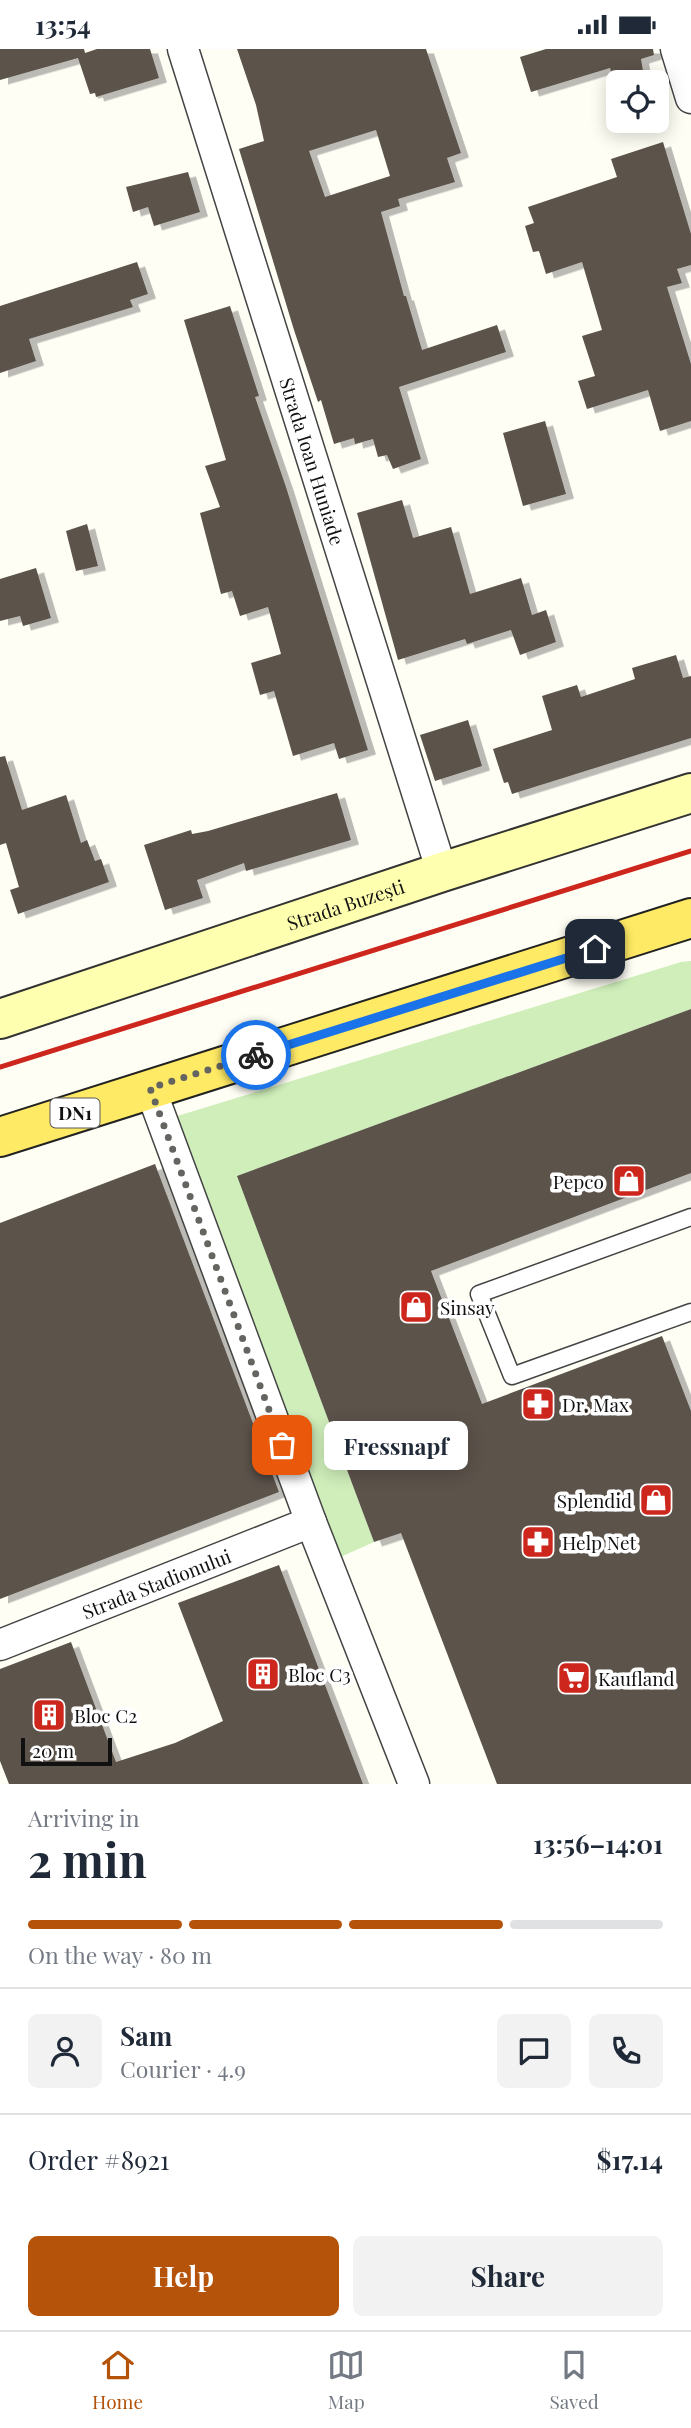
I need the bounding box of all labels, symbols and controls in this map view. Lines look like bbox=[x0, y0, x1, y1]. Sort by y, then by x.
text: 13:54 bbox=[35, 7, 91, 42]
map controls bbox=[606, 70, 669, 133]
button: locate bbox=[606, 70, 669, 133]
street label: Strada Ioan Huniade bbox=[274, 374, 351, 548]
street label: Strada Buzești bbox=[283, 872, 408, 936]
pin bbox=[565, 919, 625, 979]
icon: home bbox=[576, 930, 614, 968]
courier bbox=[221, 1020, 291, 1090]
icon: bike bbox=[237, 1036, 275, 1074]
road number: DN1 bbox=[50, 1099, 100, 1127]
shop icon: Pepco bbox=[610, 1162, 648, 1200]
place label: Pepco bbox=[553, 1168, 604, 1194]
shop icon: Sinsay bbox=[397, 1288, 435, 1326]
place label: Sinsay bbox=[440, 1294, 495, 1320]
pharmacy icon: Dr. Max bbox=[519, 1385, 557, 1423]
place label: Dr. Max bbox=[562, 1391, 629, 1417]
pin bbox=[252, 1415, 312, 1475]
callout: Fressnapf bbox=[324, 1421, 467, 1469]
icon: bag bbox=[263, 1426, 301, 1464]
text: Fressnapf bbox=[344, 1430, 448, 1461]
shop icon: Splendid bbox=[637, 1481, 675, 1519]
place label: Splendid bbox=[557, 1487, 632, 1513]
pharmacy icon: Help Net bbox=[519, 1523, 557, 1561]
place label: Help Net bbox=[562, 1529, 637, 1555]
street label: Strada Stadionului bbox=[78, 1542, 235, 1624]
building icon: Bloc C3 bbox=[244, 1655, 282, 1693]
supermarket icon: Kaufland bbox=[555, 1659, 593, 1697]
place label: Bloc C3 bbox=[288, 1661, 351, 1687]
place label: Kaufland bbox=[598, 1665, 675, 1691]
building icon: Bloc C2 bbox=[30, 1696, 68, 1734]
place label: Bloc C2 bbox=[74, 1702, 137, 1728]
scale bar bbox=[21, 1735, 112, 1767]
text: 20 m bbox=[32, 1737, 74, 1763]
text: Arriving in bbox=[28, 1802, 140, 1833]
text: 13:56–14:01 bbox=[533, 1826, 663, 1861]
text: 2 min bbox=[28, 1828, 147, 1890]
text: On the way · 80 m bbox=[28, 1939, 212, 1970]
button: person bbox=[28, 2014, 102, 2088]
button: chat bbox=[497, 2014, 571, 2088]
button: phone bbox=[589, 2014, 663, 2088]
text: Sam bbox=[120, 2018, 172, 2053]
text: Courier · 4.9 bbox=[120, 2053, 246, 2084]
text: Order #8921 bbox=[28, 2142, 169, 2177]
text: $17.14 bbox=[597, 2142, 663, 2177]
button: Help bbox=[28, 2236, 339, 2316]
button: Share bbox=[353, 2236, 663, 2316]
tab: Home bbox=[92, 2346, 143, 2414]
tab: Map bbox=[327, 2346, 365, 2414]
tab: Saved bbox=[549, 2346, 599, 2414]

